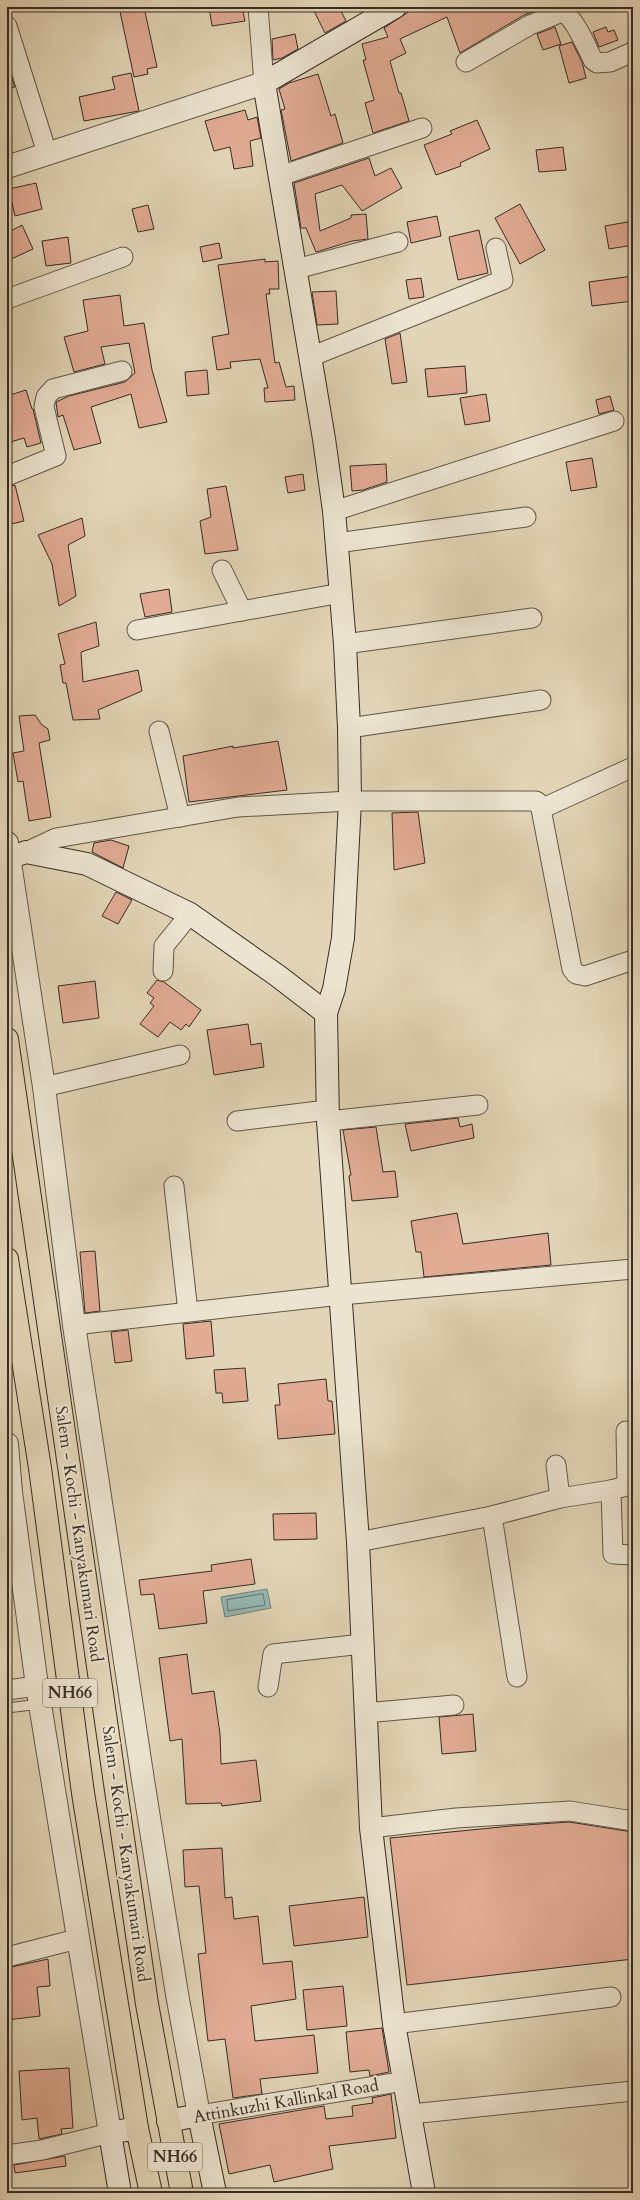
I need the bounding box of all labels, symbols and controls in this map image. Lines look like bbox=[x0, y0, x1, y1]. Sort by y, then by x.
street label: Salem - Kochi - Kanyakumari Road bbox=[50, 1404, 108, 1664]
road number: NH66 bbox=[43, 1679, 97, 1707]
street label: Salem - Kochi - Kanyakumari Road bbox=[97, 1724, 155, 1984]
street label: Attinkuzhi Kallinkal Road bbox=[192, 2073, 380, 2129]
road number: NH66 bbox=[148, 2143, 202, 2171]

